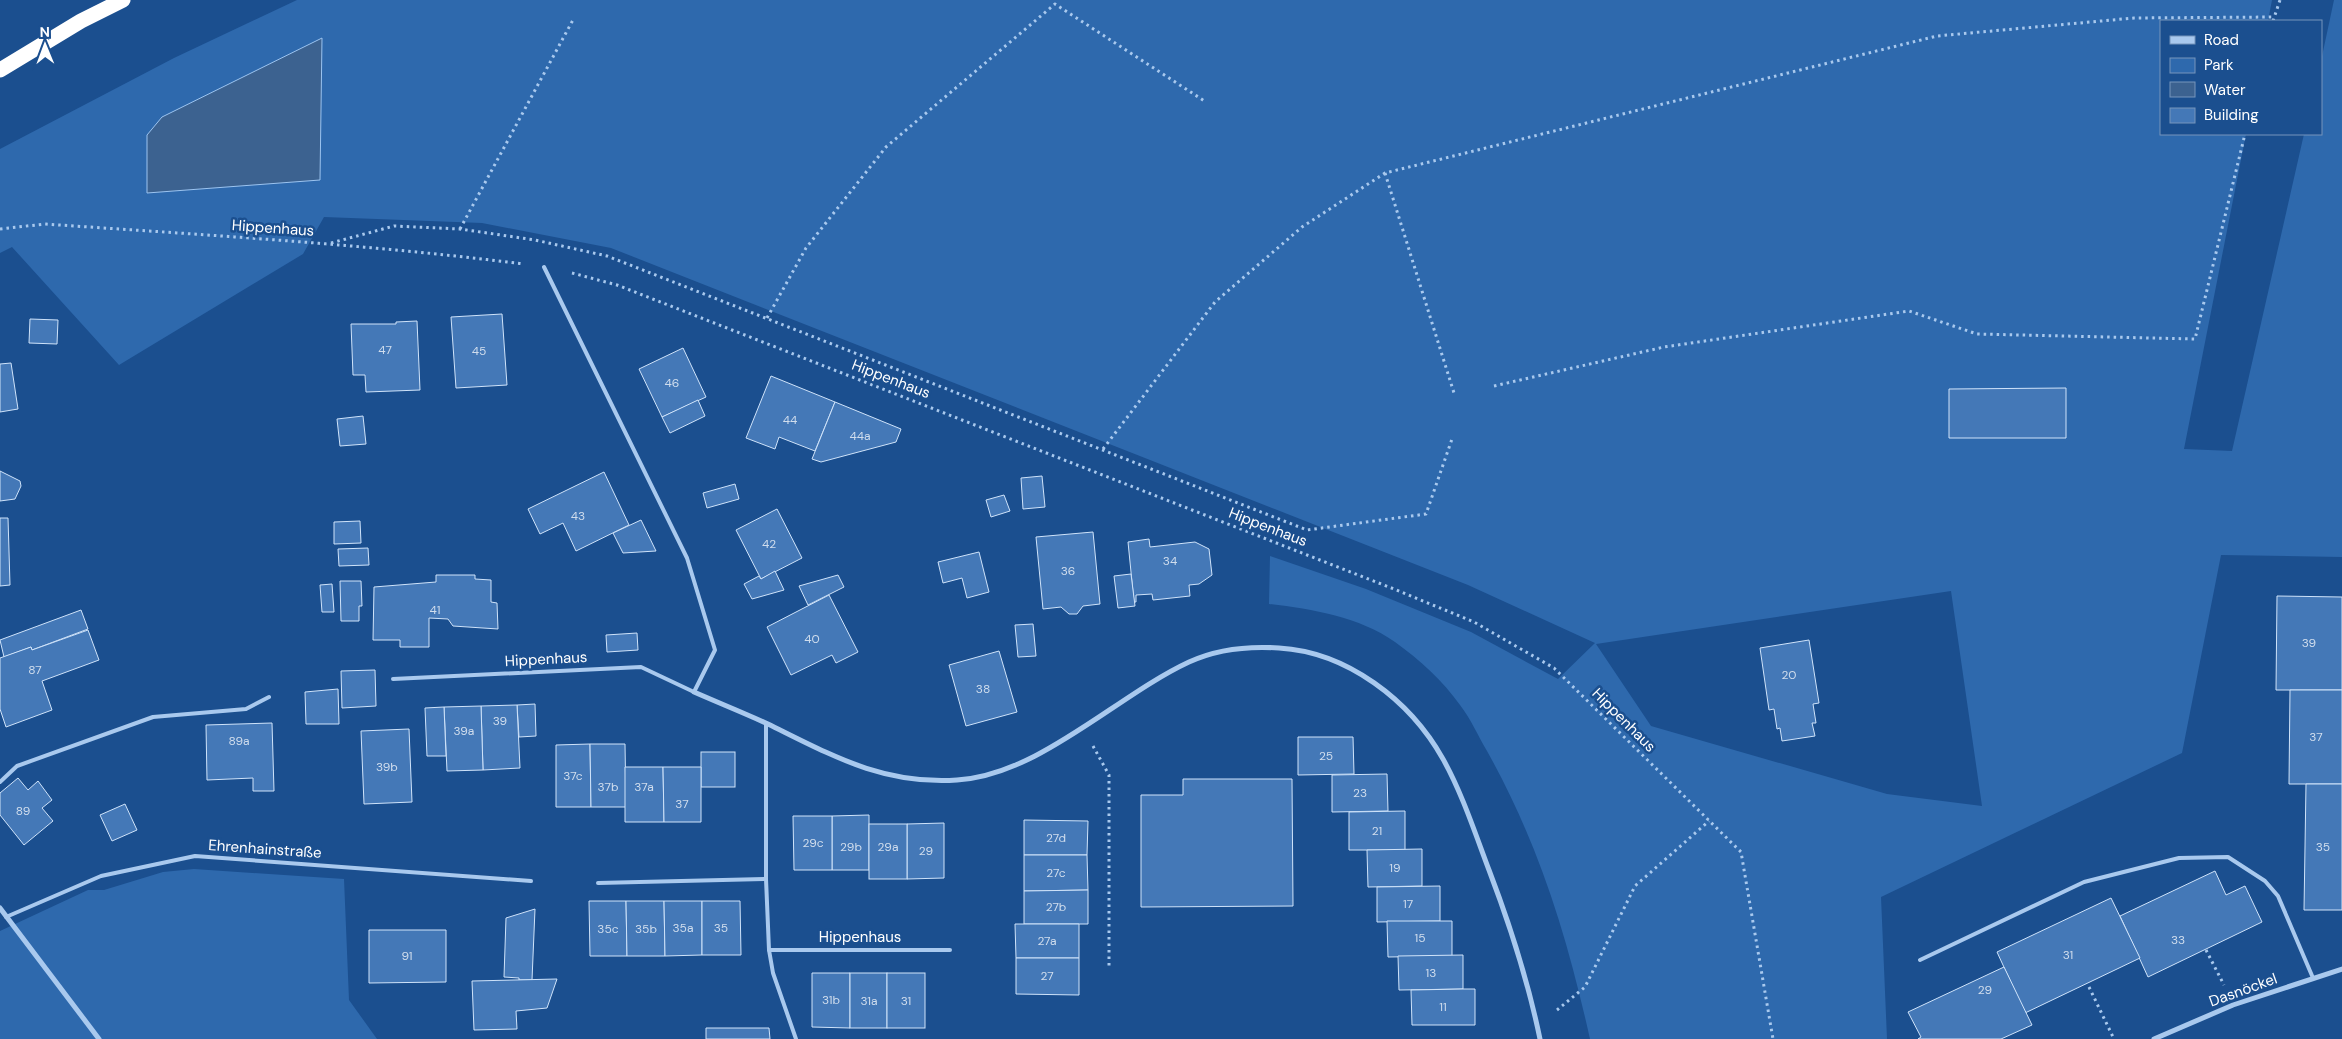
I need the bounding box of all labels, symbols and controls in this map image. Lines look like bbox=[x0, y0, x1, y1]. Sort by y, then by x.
north arrow bbox=[20, 20, 70, 70]
legend bbox=[2160, 20, 2322, 135]
text: N bbox=[40, 23, 50, 41]
text: Road bbox=[2204, 30, 2239, 50]
text: Park bbox=[2204, 55, 2234, 75]
text: Water bbox=[2204, 80, 2246, 100]
text: Building bbox=[2204, 105, 2259, 125]
street label: Hippenhaus bbox=[231, 215, 315, 241]
house number: 47 bbox=[378, 342, 392, 358]
house number: 45 bbox=[472, 343, 486, 359]
street label: Hippenhaus bbox=[849, 355, 933, 403]
house number: 46 bbox=[665, 375, 679, 391]
house number: 44 bbox=[783, 412, 797, 428]
house number: 44a bbox=[849, 428, 871, 444]
street label: Hippenhaus bbox=[1226, 503, 1310, 551]
house number: 43 bbox=[571, 508, 585, 524]
house number: 42 bbox=[762, 536, 776, 552]
house number: 34 bbox=[1163, 553, 1177, 569]
house number: 36 bbox=[1061, 563, 1075, 579]
house number: 41 bbox=[429, 602, 441, 618]
house number: 40 bbox=[804, 631, 820, 647]
house number: 39 bbox=[2302, 635, 2316, 651]
street label: Hippenhaus bbox=[504, 647, 588, 671]
house number: 87 bbox=[28, 662, 42, 678]
house number: 20 bbox=[1781, 667, 1797, 683]
house number: 38 bbox=[976, 681, 990, 697]
street label: Hippenhaus bbox=[1588, 684, 1660, 756]
house number: 39 bbox=[493, 713, 507, 729]
house number: 39a bbox=[454, 723, 474, 739]
house number: 37 bbox=[2309, 729, 2323, 745]
house number: 89a bbox=[228, 733, 250, 749]
house number: 25 bbox=[1319, 748, 1333, 764]
house number: 39b bbox=[376, 759, 398, 775]
house number: 37c bbox=[563, 768, 583, 784]
house number: 37b bbox=[598, 779, 618, 795]
house number: 37a bbox=[634, 779, 654, 795]
house number: 23 bbox=[1353, 785, 1367, 801]
house number: 37 bbox=[675, 796, 689, 812]
house number: 89 bbox=[16, 803, 30, 819]
house number: 21 bbox=[1372, 823, 1382, 839]
house number: 27d bbox=[1046, 830, 1066, 846]
street label: Ehrenhainstraße bbox=[208, 835, 322, 863]
house number: 29c bbox=[802, 835, 824, 851]
house number: 29b bbox=[840, 839, 862, 855]
house number: 29a bbox=[878, 839, 898, 855]
house number: 35 bbox=[2316, 839, 2330, 855]
house number: 29 bbox=[919, 843, 933, 859]
house number: 19 bbox=[1389, 860, 1401, 876]
house number: 27c bbox=[1046, 865, 1066, 881]
house number: 17 bbox=[1403, 896, 1413, 912]
house number: 27b bbox=[1046, 899, 1066, 915]
house number: 35a bbox=[673, 920, 693, 936]
house number: 35 bbox=[714, 920, 728, 936]
house number: 35c bbox=[597, 921, 619, 937]
house number: 35b bbox=[635, 921, 657, 937]
street label: Hippenhaus bbox=[819, 927, 901, 947]
house number: 15 bbox=[1414, 930, 1426, 946]
house number: 33 bbox=[2171, 932, 2185, 948]
house number: 27a bbox=[1037, 933, 1057, 949]
house number: 31 bbox=[2063, 947, 2073, 963]
house number: 91 bbox=[401, 948, 413, 964]
house number: 13 bbox=[1426, 965, 1436, 981]
house number: 27 bbox=[1040, 968, 1054, 984]
street label: Dasnöckel bbox=[2206, 968, 2280, 1012]
house number: 29 bbox=[1978, 982, 1992, 998]
house number: 31b bbox=[822, 992, 840, 1008]
house number: 31a bbox=[860, 993, 878, 1009]
house number: 31 bbox=[901, 993, 911, 1009]
house number: 11 bbox=[1439, 999, 1447, 1015]

